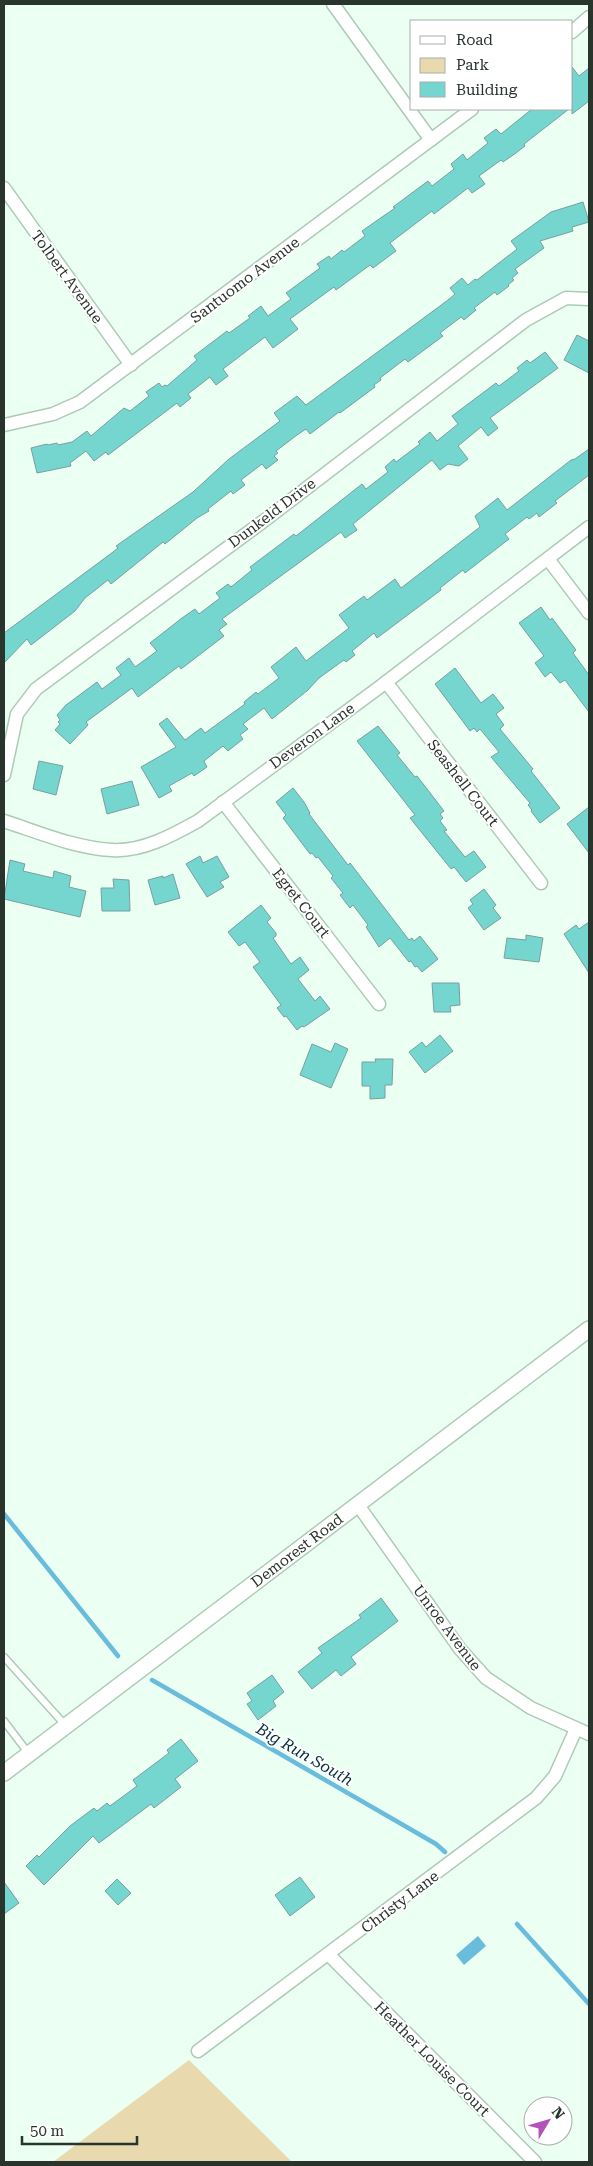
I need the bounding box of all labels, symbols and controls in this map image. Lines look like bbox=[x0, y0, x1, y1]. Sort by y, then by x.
legend bbox=[410, 20, 573, 110]
text: Road bbox=[456, 31, 493, 49]
text: Park bbox=[456, 56, 490, 74]
text: Building bbox=[456, 81, 518, 99]
street label: Tolbert Avenue bbox=[27, 227, 107, 327]
street label: Santuomo Avenue bbox=[187, 233, 303, 327]
street label: Dunkeld Drive bbox=[225, 474, 319, 552]
street label: Deveron Lane bbox=[266, 699, 358, 773]
street label: Seashell Court bbox=[424, 736, 503, 830]
street label: Egret Court bbox=[268, 865, 334, 942]
street label: Demorest Road bbox=[248, 1510, 347, 1591]
street label: Unroe Avenue bbox=[409, 1582, 485, 1674]
water label: Big Run South bbox=[252, 1719, 357, 1790]
street label: Christy Lane bbox=[358, 1867, 442, 1937]
street label: Heather Louise Court bbox=[371, 1998, 494, 2121]
north arrow bbox=[523, 2096, 573, 2146]
text: N bbox=[549, 2104, 568, 2122]
scale bar bbox=[22, 2114, 138, 2146]
text: 50 m bbox=[30, 2122, 65, 2140]

